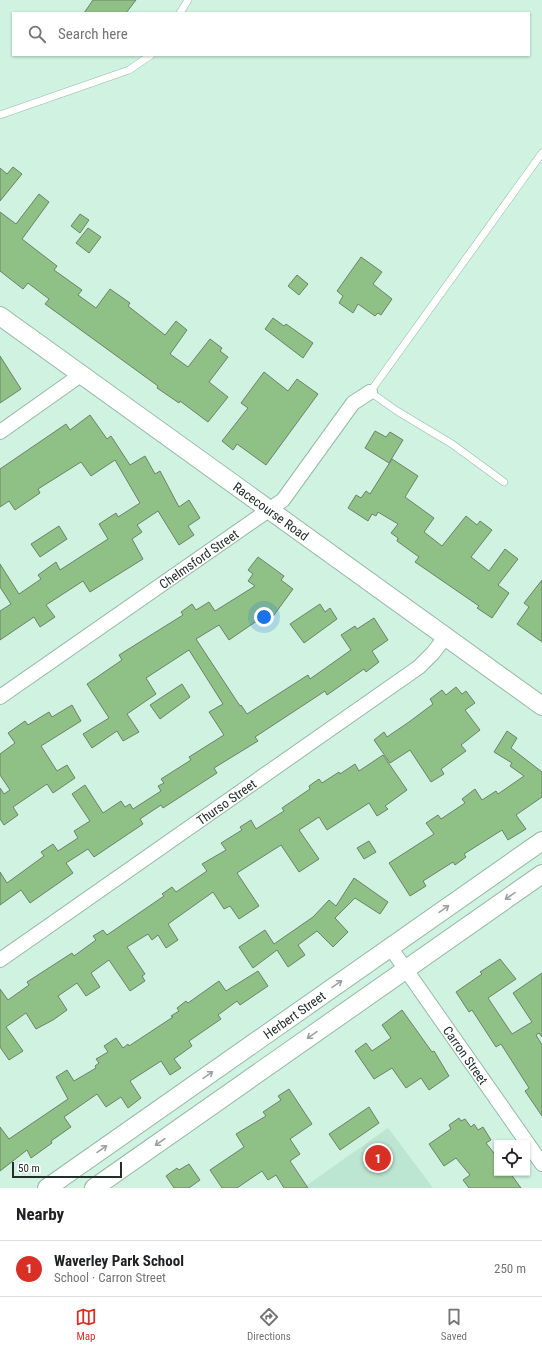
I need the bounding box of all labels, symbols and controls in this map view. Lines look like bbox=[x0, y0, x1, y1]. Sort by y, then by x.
search box bbox=[12, 12, 530, 56]
icon: search bbox=[26, 23, 48, 45]
text: Search here bbox=[58, 25, 128, 43]
street label: Racecourse Road bbox=[231, 479, 312, 543]
street label: Chelmsford Street bbox=[156, 526, 241, 591]
your location bbox=[254, 607, 274, 627]
street label: Thurso Street bbox=[193, 776, 259, 828]
one-way arrow bbox=[505, 892, 516, 900]
one-way arrow bbox=[438, 905, 449, 913]
one-way arrow bbox=[332, 980, 343, 988]
street label: Herbert Street bbox=[260, 988, 328, 1042]
street label: Carron Street bbox=[440, 1023, 491, 1087]
one-way arrow bbox=[307, 1031, 318, 1039]
one-way arrow bbox=[202, 1071, 213, 1079]
one-way arrow bbox=[154, 1138, 165, 1146]
map controls bbox=[494, 1140, 530, 1176]
button: locate bbox=[494, 1140, 530, 1176]
pin: 1 bbox=[365, 1143, 391, 1173]
one-way arrow bbox=[96, 1145, 107, 1153]
scale bar bbox=[12, 1160, 122, 1179]
text: 50 m bbox=[18, 1162, 40, 1175]
text: Nearby bbox=[16, 1204, 64, 1224]
text: Waverley Park School bbox=[54, 1252, 184, 1270]
text: 1 bbox=[26, 1261, 32, 1276]
text: 250 m bbox=[494, 1261, 526, 1276]
text: School · Carron Street bbox=[54, 1270, 166, 1285]
tab: Map bbox=[75, 1306, 97, 1343]
tab: Directions bbox=[247, 1306, 291, 1343]
tab: Saved bbox=[441, 1306, 467, 1343]

